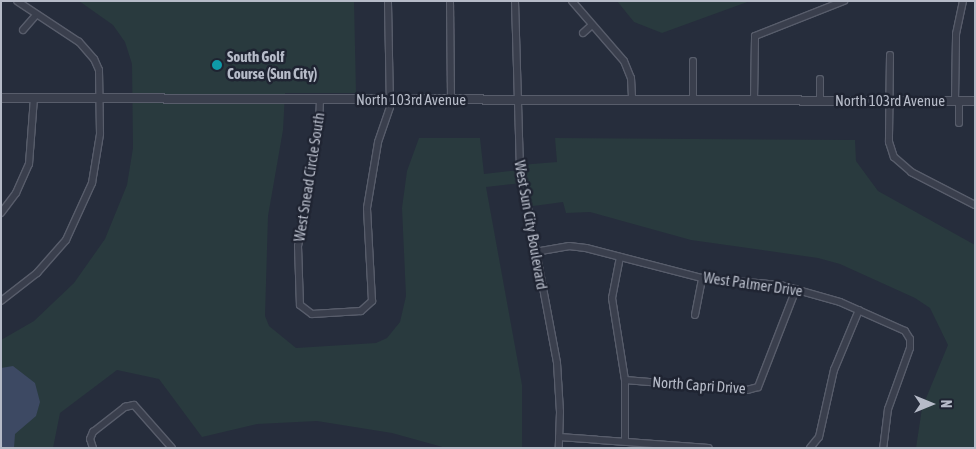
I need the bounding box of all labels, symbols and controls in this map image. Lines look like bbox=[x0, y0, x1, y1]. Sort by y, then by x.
place label: South Golf Course (Sun City) bbox=[227, 47, 317, 82]
marker: South Golf Course (Sun City) bbox=[211, 59, 223, 71]
street label: North 103rd Avenue bbox=[356, 91, 466, 109]
street label: North 103rd Avenue bbox=[835, 92, 945, 110]
street label: West Snead Circle South bbox=[290, 111, 328, 243]
street label: West Sun City Boulevard bbox=[511, 159, 551, 291]
street label: West Palmer Drive bbox=[702, 268, 804, 300]
street label: North Capri Drive bbox=[652, 373, 746, 397]
north arrow bbox=[906, 379, 956, 429]
text: N bbox=[938, 400, 954, 408]

